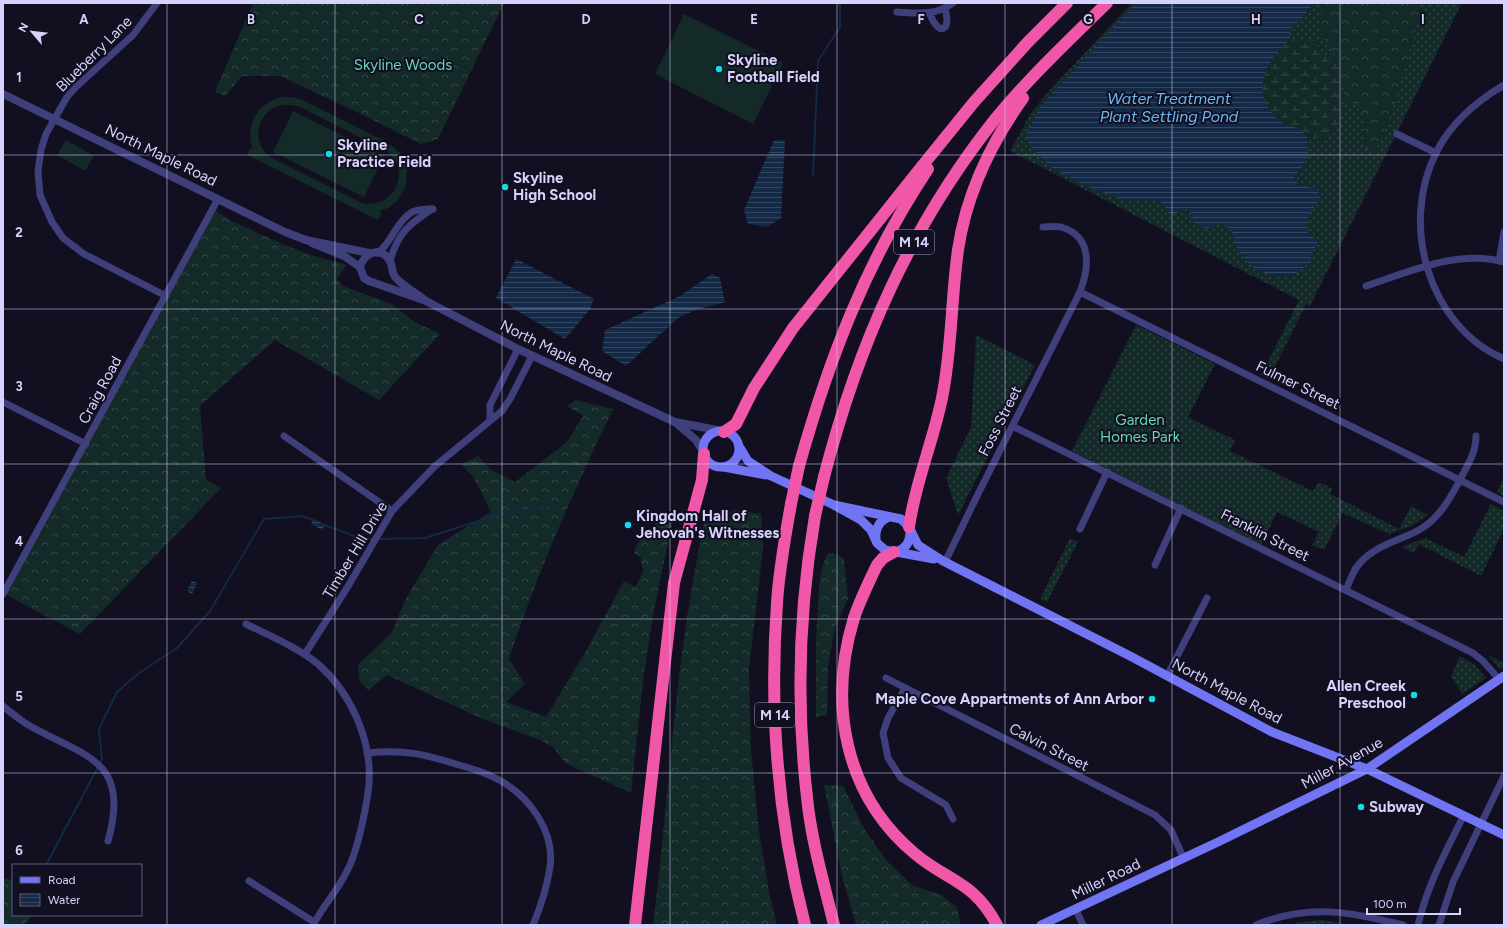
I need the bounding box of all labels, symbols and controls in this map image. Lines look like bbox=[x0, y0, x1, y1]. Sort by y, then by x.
north arrow bbox=[12, 12, 52, 52]
street label: Blueberry Lane bbox=[52, 12, 136, 96]
text: A bbox=[79, 12, 89, 27]
text: B bbox=[247, 12, 255, 27]
text: C bbox=[414, 12, 424, 27]
text: D bbox=[581, 12, 591, 27]
text: E bbox=[750, 12, 758, 27]
text: F bbox=[917, 12, 925, 27]
text: G bbox=[1083, 12, 1093, 27]
text: H bbox=[1251, 12, 1261, 27]
text: I bbox=[1421, 12, 1425, 27]
text: N bbox=[16, 21, 31, 34]
place label: Skyline Football Field bbox=[727, 51, 820, 86]
park label: Skyline Woods bbox=[354, 56, 452, 74]
marker: Skyline Football Field bbox=[714, 64, 724, 74]
text: 1 bbox=[16, 70, 22, 85]
water label: Water Treatment Plant Settling Pond bbox=[1100, 89, 1239, 126]
street label: North Maple Road bbox=[102, 120, 220, 190]
place label: Skyline Practice Field bbox=[337, 136, 431, 171]
marker: Skyline Practice Field bbox=[324, 149, 334, 159]
place label: Skyline High School bbox=[513, 169, 596, 204]
marker: Skyline High School bbox=[500, 182, 510, 192]
text: 2 bbox=[15, 225, 23, 240]
road number: M 14 bbox=[894, 230, 934, 254]
street label: North Maple Road bbox=[497, 316, 615, 386]
street label: Craig Road bbox=[75, 353, 125, 427]
street label: Fulmer Street bbox=[1253, 357, 1343, 413]
text: 3 bbox=[15, 379, 23, 394]
street label: Foss Street bbox=[975, 383, 1026, 459]
park label: Garden Homes Park bbox=[1100, 411, 1181, 446]
street label: Timber Hill Drive bbox=[319, 498, 391, 602]
street label: Franklin Street bbox=[1218, 505, 1313, 565]
place label: Kingdom Hall of Jehovah's Witnesses bbox=[636, 507, 779, 542]
marker: Kingdom Hall of Jehovah's Witnesses bbox=[623, 520, 633, 530]
text: 4 bbox=[15, 534, 23, 549]
street label: North Maple Road bbox=[1169, 654, 1285, 728]
place label: Allen Creek Preschool bbox=[1326, 677, 1406, 712]
text: 5 bbox=[15, 689, 23, 704]
place label: Maple Cove Appartments of Ann Arbor bbox=[875, 690, 1144, 708]
marker: Allen Creek Preschool bbox=[1409, 690, 1419, 700]
marker: Maple Cove Appartments of Ann Arbor bbox=[1147, 694, 1157, 704]
road number: M 14 bbox=[755, 703, 795, 727]
street label: Calvin Street bbox=[1006, 719, 1092, 775]
street label: Miller Avenue bbox=[1298, 733, 1386, 793]
place label: Subway bbox=[1369, 798, 1424, 816]
marker: Subway bbox=[1356, 802, 1366, 812]
text: 6 bbox=[15, 843, 23, 858]
street label: Miller Road bbox=[1069, 855, 1143, 903]
legend bbox=[12, 864, 142, 916]
text: Road bbox=[48, 873, 76, 887]
scale bar bbox=[1367, 890, 1460, 916]
text: Water bbox=[48, 893, 80, 907]
text: 100 m bbox=[1373, 897, 1407, 911]

